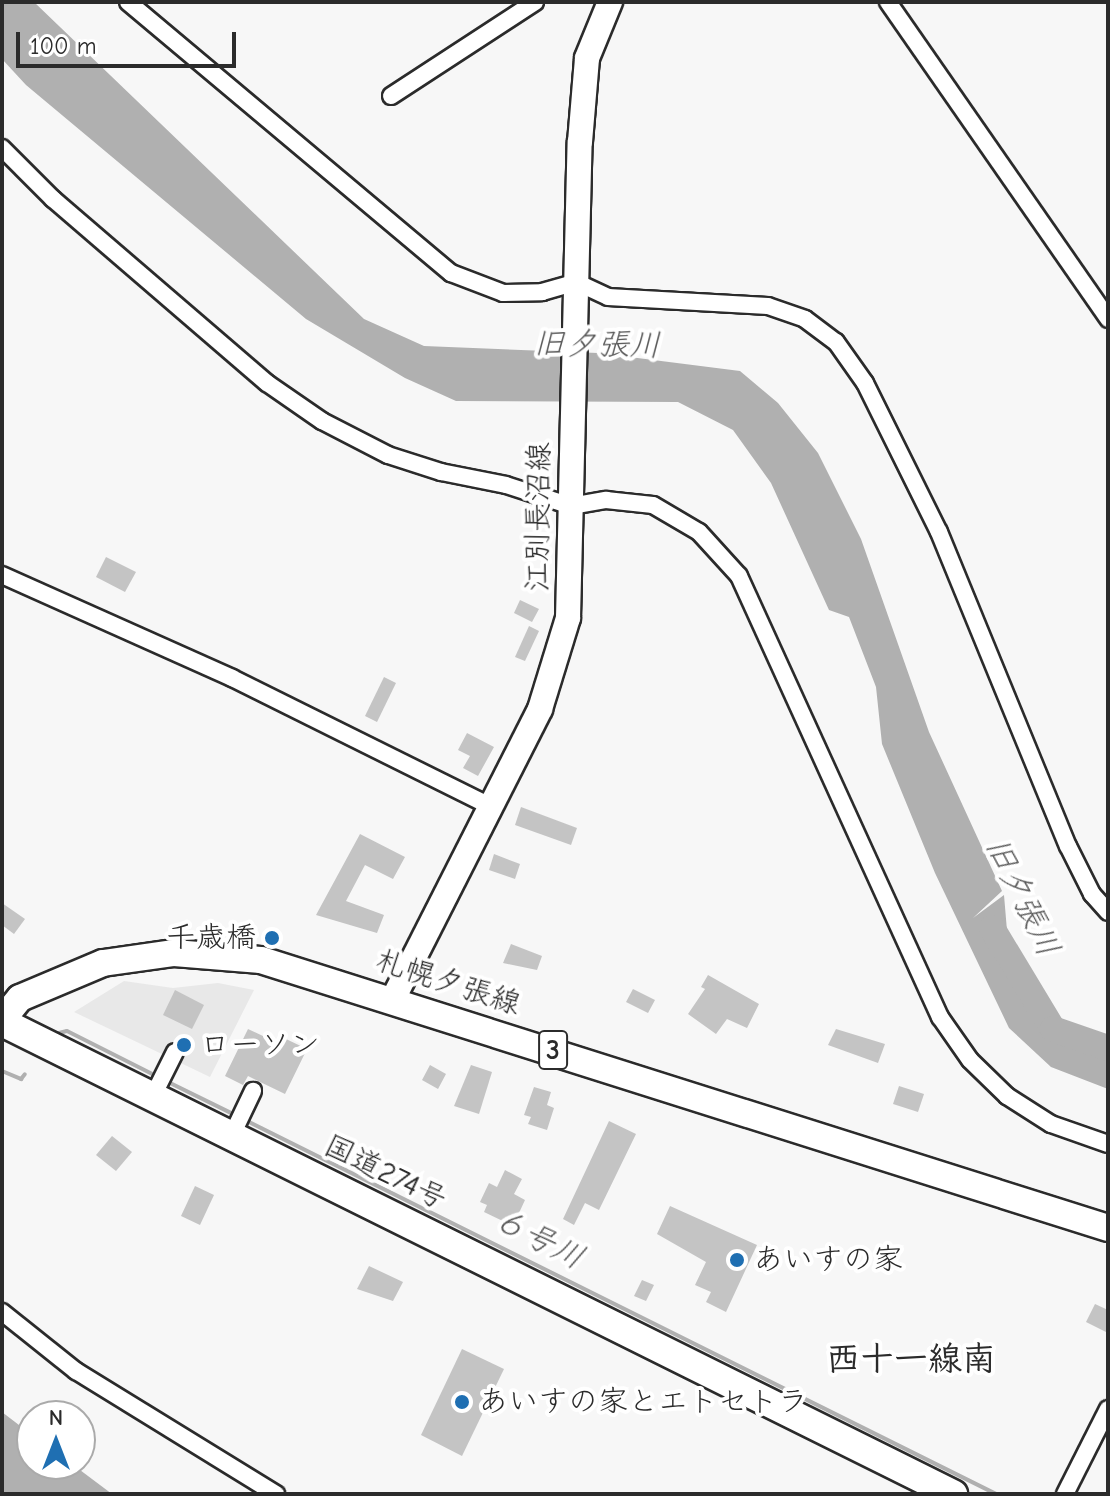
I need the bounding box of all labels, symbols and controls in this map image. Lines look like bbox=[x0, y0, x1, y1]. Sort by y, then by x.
scale bar bbox=[20, 16, 240, 66]
text: 100 m bbox=[30, 32, 97, 60]
water label: 旧夕張川 bbox=[533, 325, 661, 365]
street label: 江別長沼線 bbox=[520, 442, 558, 592]
water label: 旧夕張川 bbox=[977, 831, 1067, 963]
place label: 千歳橋 bbox=[166, 920, 256, 956]
marker: 千歳橋 bbox=[263, 929, 281, 947]
street label: 札幌夕張線 bbox=[371, 943, 525, 1023]
road number: 3 bbox=[537, 1026, 569, 1074]
place label: ローソン bbox=[200, 1027, 320, 1063]
marker: ローソン bbox=[175, 1036, 193, 1054]
street label: 国道274号 bbox=[318, 1128, 452, 1218]
water label: ６号川 bbox=[488, 1200, 590, 1278]
place label: あいすの家 bbox=[753, 1242, 903, 1278]
marker: あいすの家 bbox=[728, 1251, 746, 1269]
district label: 西十一線南 bbox=[826, 1340, 996, 1380]
place label: あいすの家とエトセトラ bbox=[478, 1384, 808, 1420]
marker: あいすの家とエトセトラ bbox=[453, 1393, 471, 1411]
north arrow bbox=[16, 1400, 96, 1480]
text: N bbox=[49, 1405, 63, 1431]

